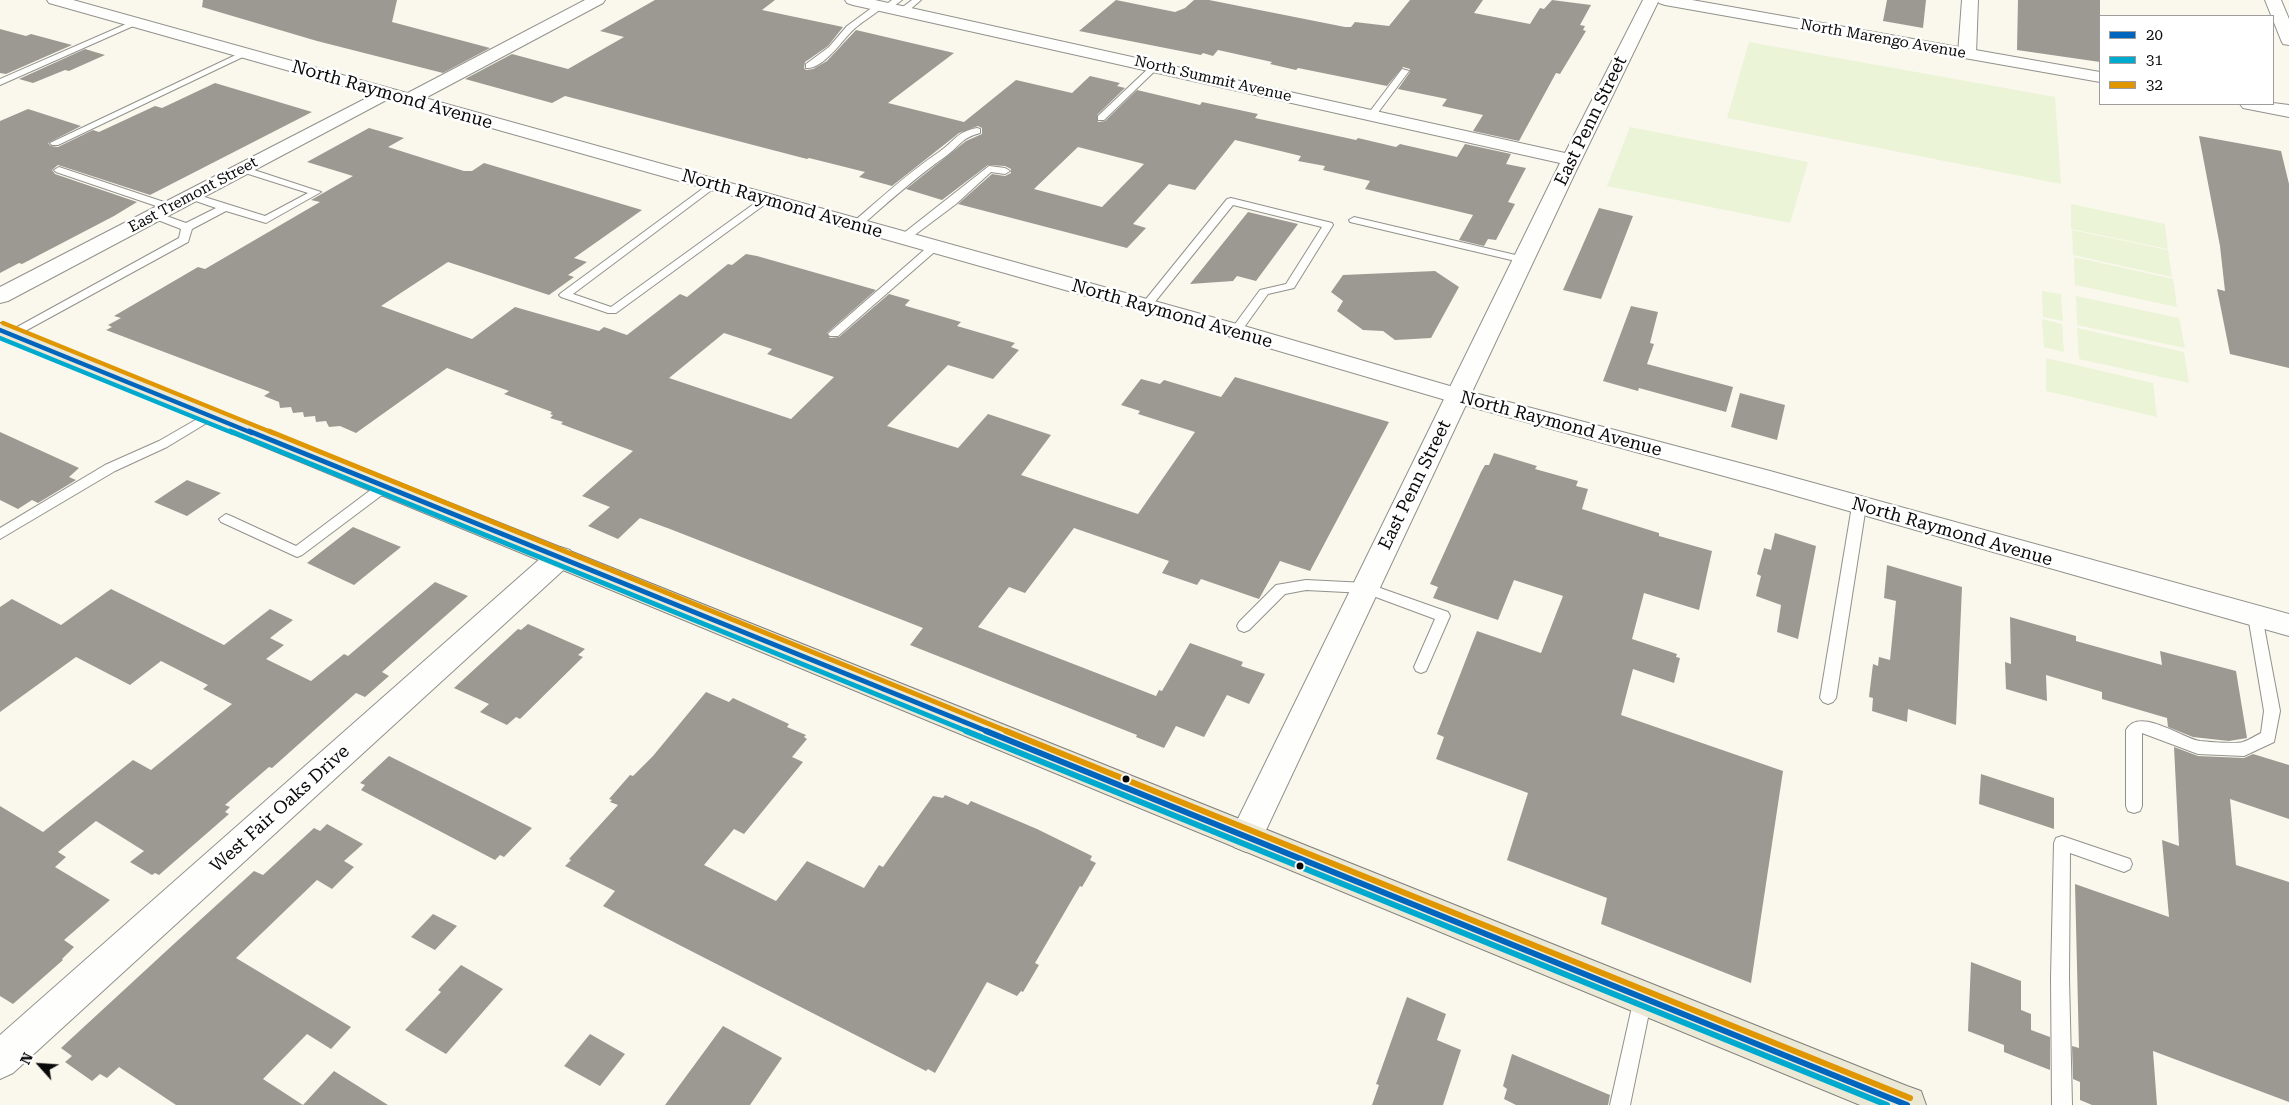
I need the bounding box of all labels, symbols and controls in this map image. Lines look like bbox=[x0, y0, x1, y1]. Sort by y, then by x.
legend bbox=[2099, 15, 2274, 105]
street label: North Marengo Avenue bbox=[1799, 16, 1967, 62]
text: 20 bbox=[2146, 26, 2163, 44]
text: 31 bbox=[2146, 51, 2163, 69]
street label: North Summit Avenue bbox=[1133, 52, 1293, 106]
street label: East Penn Street bbox=[1550, 53, 1632, 189]
street label: North Raymond Avenue bbox=[289, 56, 495, 134]
text: 32 bbox=[2146, 76, 2163, 94]
street label: East Tremont Street bbox=[125, 153, 261, 237]
street label: North Raymond Avenue bbox=[679, 165, 885, 243]
street label: North Raymond Avenue bbox=[1069, 275, 1275, 353]
street label: North Raymond Avenue bbox=[1458, 387, 1664, 461]
street label: East Penn Street bbox=[1374, 417, 1456, 553]
street label: North Raymond Avenue bbox=[1849, 493, 2055, 571]
street label: West Fair Oaks Drive bbox=[206, 741, 354, 877]
unlabelled marker bbox=[1121, 774, 1131, 784]
unlabelled marker bbox=[1295, 861, 1305, 871]
north arrow bbox=[15, 1040, 65, 1090]
text: N bbox=[17, 1050, 36, 1067]

